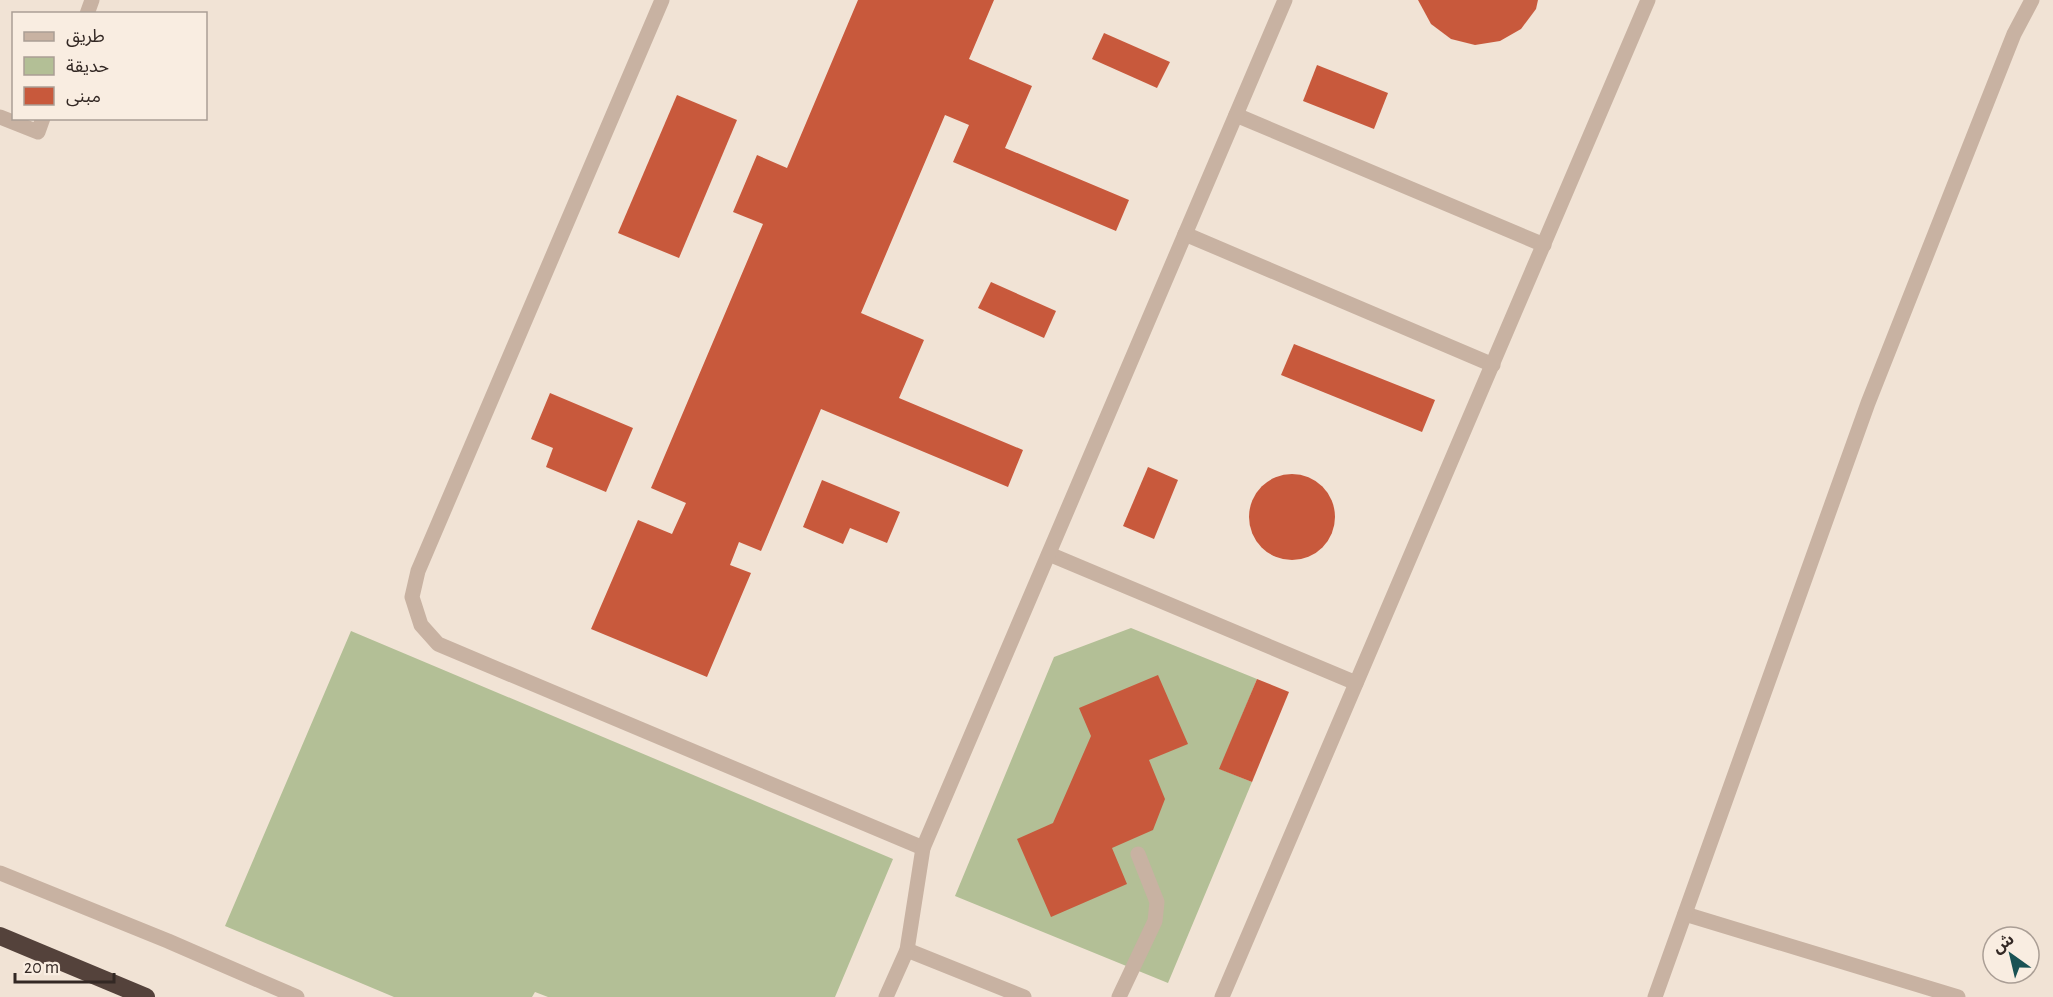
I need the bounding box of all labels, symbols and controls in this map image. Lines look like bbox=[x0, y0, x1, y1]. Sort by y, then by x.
legend bbox=[12, 12, 207, 120]
text: طريق bbox=[66, 28, 105, 47]
text: حديقة bbox=[66, 58, 109, 76]
text: مبنى bbox=[66, 88, 101, 107]
north arrow bbox=[1981, 925, 2041, 985]
text: ش bbox=[1990, 931, 2017, 957]
scale bar bbox=[15, 946, 114, 984]
text: 20 m bbox=[24, 959, 59, 977]

